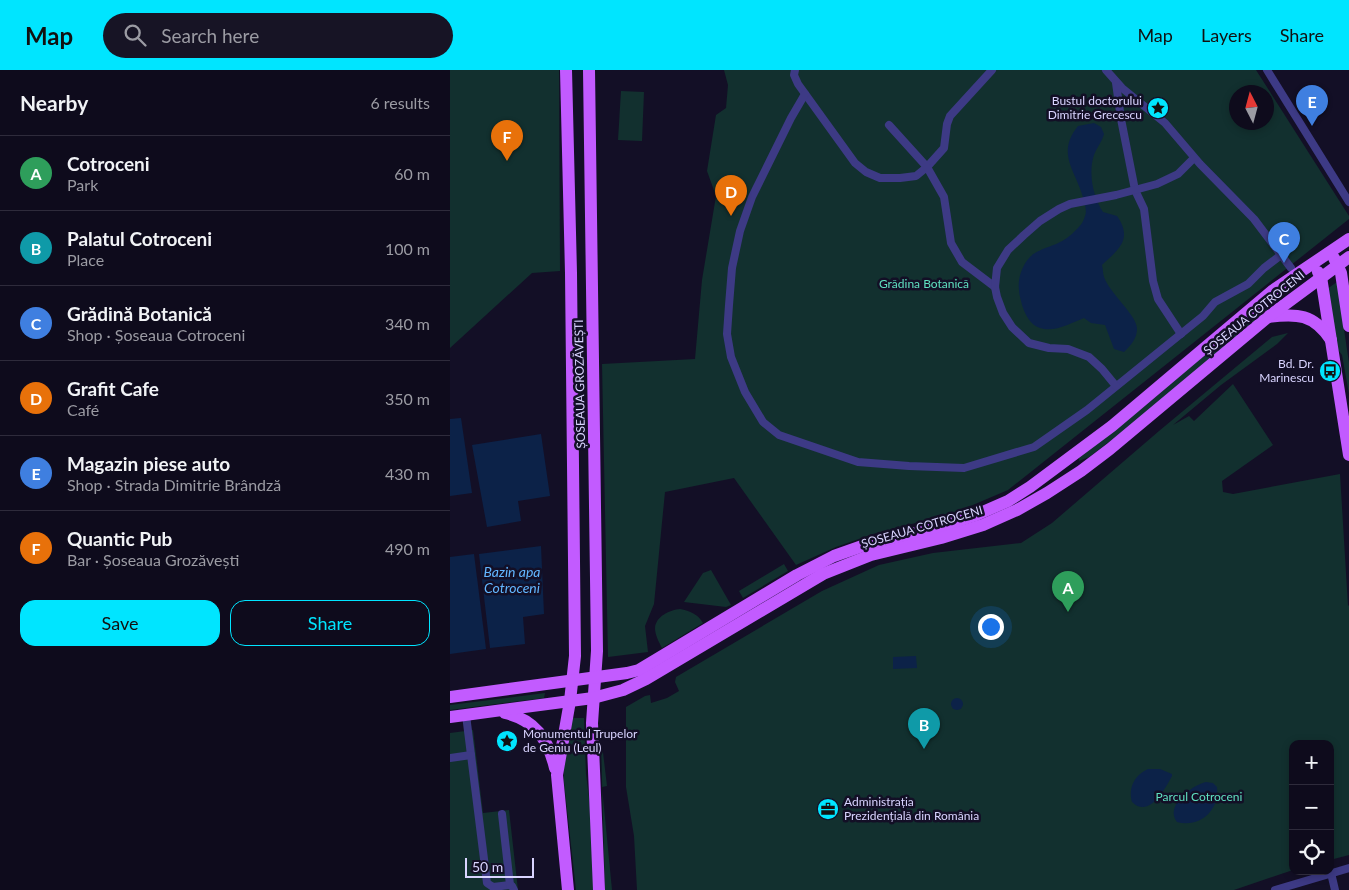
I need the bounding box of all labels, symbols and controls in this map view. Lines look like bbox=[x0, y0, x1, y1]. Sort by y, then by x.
search box bbox=[103, 13, 453, 58]
text: Map bbox=[25, 21, 73, 50]
icon: search bbox=[121, 21, 149, 49]
text: Search here bbox=[161, 24, 259, 47]
text: Map bbox=[1137, 24, 1173, 46]
text: Layers bbox=[1201, 24, 1252, 46]
text: Share bbox=[1280, 24, 1324, 46]
north arrow bbox=[1229, 85, 1274, 130]
pin: E bbox=[1296, 85, 1328, 126]
text: Nearby bbox=[20, 90, 88, 115]
text: 6 results bbox=[370, 93, 430, 112]
place label: Bustul doctorului Dimitrie Grecescu bbox=[1048, 93, 1142, 122]
place icon: Bustul doctorului Dimitrie Grecescu bbox=[1146, 96, 1170, 120]
pin: F bbox=[491, 120, 523, 161]
text: Cotroceni bbox=[67, 152, 150, 175]
text: A bbox=[30, 164, 42, 183]
text: 60 m bbox=[394, 164, 430, 183]
text: Park bbox=[67, 175, 98, 194]
pin: D bbox=[715, 175, 747, 216]
pin: C bbox=[1268, 222, 1300, 263]
text: Palatul Cotroceni bbox=[67, 227, 212, 250]
text: B bbox=[31, 239, 41, 258]
text: 100 m bbox=[385, 239, 430, 258]
text: Place bbox=[67, 250, 104, 269]
street label: ȘOSEAUA COTROCENI bbox=[1200, 267, 1307, 358]
park label: Grădina Botanică bbox=[879, 276, 969, 291]
text: Grădină Botanică bbox=[67, 302, 212, 325]
text: C bbox=[31, 314, 41, 333]
text: 340 m bbox=[385, 314, 430, 333]
street label: ȘOSEAUA GROZĂVEȘTI bbox=[571, 319, 588, 449]
text: Shop · Șoseaua Cotroceni bbox=[67, 325, 245, 344]
place label: Bd. Dr. Marinescu bbox=[1259, 356, 1314, 385]
bus stop icon: Bd. Dr. Marinescu bbox=[1318, 359, 1342, 383]
text: Grafit Cafe bbox=[67, 377, 159, 400]
text: D bbox=[30, 389, 42, 408]
text: 350 m bbox=[385, 389, 430, 408]
text: Café bbox=[67, 400, 99, 419]
text: Magazin piese auto bbox=[67, 452, 230, 475]
text: E bbox=[31, 464, 41, 483]
text: 430 m bbox=[385, 464, 430, 483]
text: Shop · Strada Dimitrie Brândză bbox=[67, 475, 281, 494]
street label: ȘOSEAUA COTROCENI bbox=[859, 502, 984, 551]
text: Quantic Pub bbox=[67, 527, 172, 550]
text: F bbox=[31, 539, 41, 558]
text: 490 m bbox=[385, 539, 430, 558]
text: Bar · Șoseaua Grozăvești bbox=[67, 550, 239, 569]
water label: Bazin apa Cotroceni bbox=[483, 563, 541, 596]
pin: A bbox=[1052, 571, 1084, 612]
button: Save bbox=[20, 600, 220, 646]
button: Share bbox=[230, 600, 430, 646]
your location bbox=[978, 614, 1004, 640]
pin: B bbox=[908, 708, 940, 749]
place label: Monumentul Trupelor de Geniu (Leul) bbox=[523, 726, 638, 755]
place icon: Monumentul Trupelor de Geniu (Leul) bbox=[495, 729, 519, 753]
map controls bbox=[1289, 740, 1334, 875]
button: + bbox=[1289, 740, 1334, 785]
button: − bbox=[1289, 785, 1334, 830]
park label: Parcul Cotroceni bbox=[1156, 789, 1243, 804]
place label: Administrația Prezidențială din România bbox=[844, 794, 979, 823]
office icon: Administrația Prezidențială din România bbox=[816, 797, 840, 821]
button: locate bbox=[1289, 830, 1334, 875]
scale bar bbox=[465, 855, 534, 878]
text: 50 m bbox=[472, 858, 503, 875]

